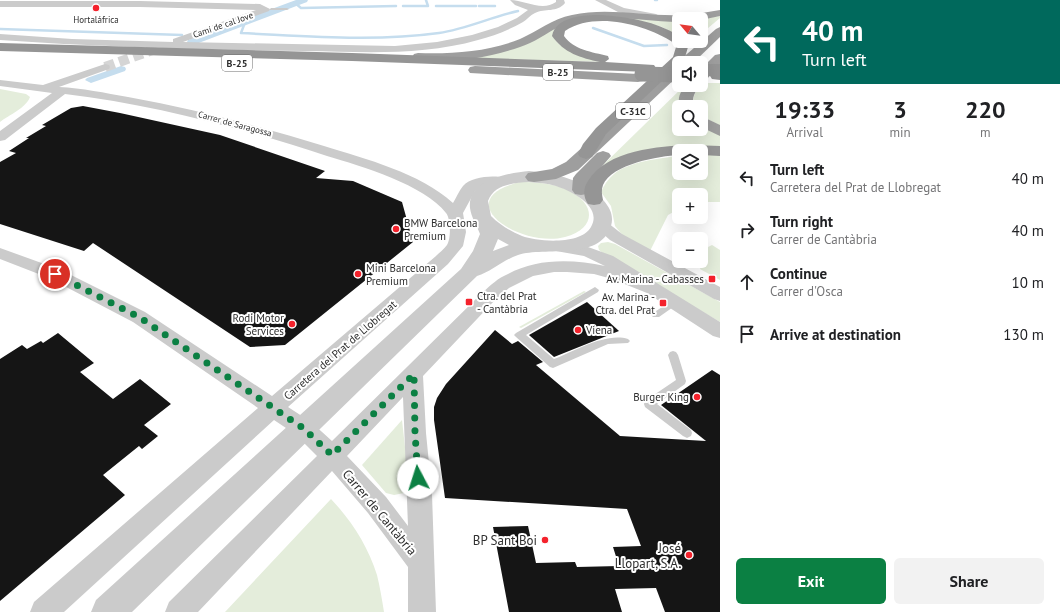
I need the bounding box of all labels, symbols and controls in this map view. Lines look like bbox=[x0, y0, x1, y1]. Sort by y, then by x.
marker: Hortaláfrica bbox=[91, 3, 101, 13]
street label: Camí de cal Jove bbox=[191, 9, 255, 40]
north arrow bbox=[672, 12, 708, 48]
map controls bbox=[672, 12, 708, 268]
text: 40 m bbox=[802, 12, 863, 49]
place label: Hortaláfrica bbox=[73, 14, 119, 25]
icon: left bbox=[736, 16, 788, 68]
text: Turn left bbox=[802, 48, 867, 71]
road number: B-25 bbox=[222, 55, 252, 71]
button: sound bbox=[672, 56, 708, 92]
road number: B-25 bbox=[543, 64, 573, 80]
text: 19:33 bbox=[774, 94, 835, 125]
text: 3 bbox=[893, 94, 907, 125]
text: 220 bbox=[965, 94, 1006, 125]
button: search bbox=[672, 100, 708, 136]
road number: C-31C bbox=[616, 103, 650, 119]
street label: Carrer de Saragossa bbox=[197, 108, 273, 139]
text: Arrival bbox=[787, 124, 823, 141]
text: min bbox=[889, 124, 911, 141]
text: m bbox=[980, 124, 991, 141]
button: layers bbox=[672, 144, 708, 180]
text: Turn left bbox=[770, 160, 824, 179]
icon: left bbox=[736, 167, 758, 189]
text: 40 m bbox=[1011, 169, 1044, 188]
text: Carretera del Prat de Llobregat bbox=[770, 179, 941, 196]
button: + bbox=[672, 188, 708, 224]
text: Turn right bbox=[770, 212, 833, 231]
place label: BMW Barcelona Premium bbox=[404, 216, 477, 243]
icon: right bbox=[736, 219, 758, 241]
text: 40 m bbox=[1011, 221, 1044, 240]
marker: BMW Barcelona Premium bbox=[391, 224, 401, 234]
text: Carrer de Cantàbria bbox=[770, 231, 877, 248]
button: − bbox=[672, 232, 708, 268]
pin bbox=[38, 257, 72, 291]
place label: Mini Barcelona Premium bbox=[366, 261, 436, 288]
icon: arrive bbox=[44, 263, 66, 285]
text: Continue bbox=[770, 264, 827, 283]
marker: Mini Barcelona Premium bbox=[353, 269, 363, 279]
icon: ahead bbox=[736, 271, 758, 293]
place label: Av. Marina - Cabasses bbox=[606, 272, 704, 286]
text: 10 m bbox=[1011, 273, 1044, 292]
marker: Av. Marina - Cabasses bbox=[707, 274, 717, 284]
text: Carrer d'Osca bbox=[770, 283, 843, 300]
place label: Ctra. del Prat - Cantàbria bbox=[477, 289, 537, 316]
place label: Av. Marina - Ctra. del Prat bbox=[595, 290, 655, 317]
street label: Carretera del Prat de Llobregat bbox=[281, 297, 399, 403]
marker: Ctra. del Prat - Cantàbria bbox=[464, 297, 474, 307]
marker: Av. Marina - Ctra. del Prat bbox=[658, 298, 668, 308]
place label: Rodi Motor Services bbox=[232, 311, 284, 338]
marker: Rodi Motor Services bbox=[287, 319, 297, 329]
place label: Viena bbox=[585, 323, 612, 337]
icon: arrive bbox=[736, 323, 758, 345]
marker: Viena bbox=[573, 325, 583, 335]
text: Arrive at destination bbox=[770, 325, 901, 344]
text: 130 m bbox=[1003, 325, 1044, 344]
place label: Burger King bbox=[633, 390, 689, 404]
marker: Burger King bbox=[692, 392, 702, 402]
position arrow bbox=[397, 457, 439, 499]
street label: Carrer de Cantàbria bbox=[339, 466, 421, 559]
place label: BP Sant Boi bbox=[473, 532, 537, 549]
marker: BP Sant Boi bbox=[540, 535, 550, 545]
place label: José Llopart, S.A. bbox=[615, 540, 681, 572]
marker: José Llopart, S.A. bbox=[684, 550, 694, 560]
button: Exit bbox=[736, 558, 886, 604]
button: Share bbox=[894, 558, 1044, 604]

